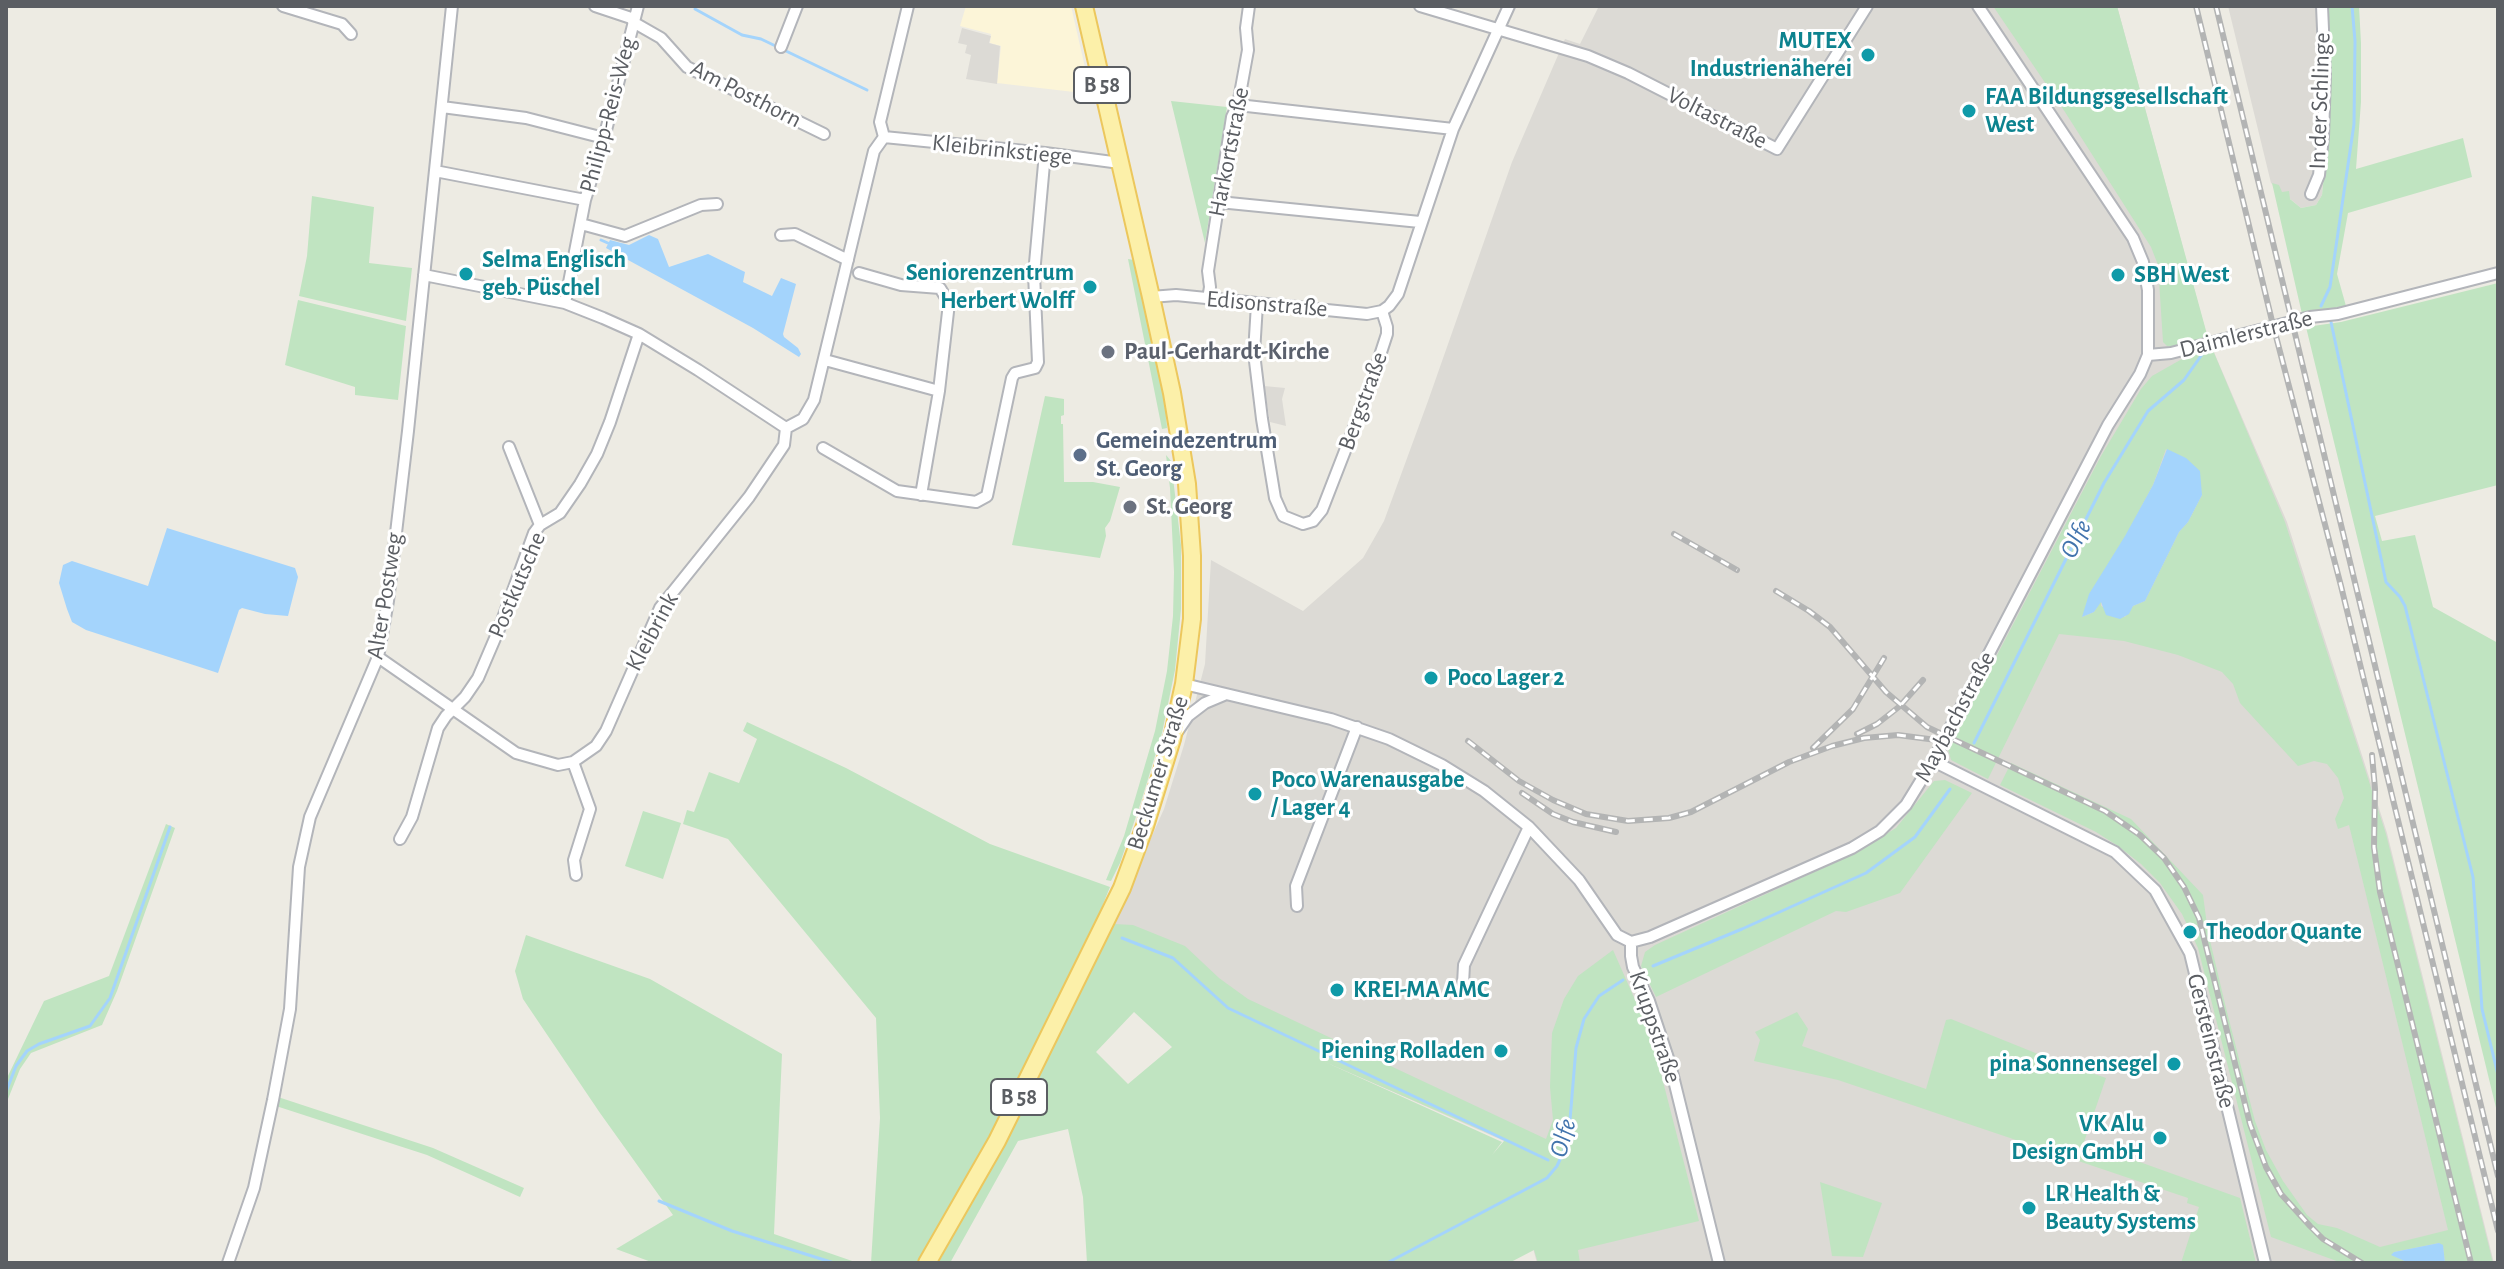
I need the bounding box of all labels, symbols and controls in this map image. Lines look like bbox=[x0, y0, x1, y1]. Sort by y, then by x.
place label: MUTEX Industrienäherei bbox=[1690, 27, 1852, 83]
street label: In der Schlinge bbox=[2303, 32, 2337, 170]
street label: Philipp-Reis-Weg bbox=[573, 34, 643, 196]
marker: MUTEX Industrienäherei bbox=[1859, 46, 1877, 64]
street label: Am Posthorn bbox=[686, 54, 806, 134]
road number: B 58 bbox=[1074, 67, 1130, 103]
street label: Voltastraße bbox=[1662, 81, 1772, 155]
place label: FAA Bildungsgesellschaft West bbox=[1985, 83, 2228, 139]
street label: Harkortstraße bbox=[1202, 85, 1256, 219]
marker: FAA Bildungsgesellschaft West bbox=[1960, 102, 1978, 120]
street label: Kleibrinkstiege bbox=[930, 128, 1074, 172]
place label: Selma Englisch geb. Püschel bbox=[482, 246, 626, 302]
place label: Seniorenzentrum Herbert Wolff bbox=[906, 259, 1074, 315]
place label: SBH West bbox=[2134, 261, 2229, 289]
marker: Selma Englisch geb. Püschel bbox=[457, 265, 475, 283]
marker: SBH West bbox=[2109, 266, 2127, 284]
marker: Seniorenzentrum Herbert Wolff bbox=[1081, 278, 1099, 296]
street label: Edisonstraße bbox=[1205, 284, 1329, 324]
street label: Daimlerstraße bbox=[2177, 304, 2315, 364]
place label: Paul-Gerhardt-Kirche bbox=[1124, 338, 1329, 366]
marker: Paul-Gerhardt-Kirche bbox=[1099, 343, 1117, 361]
street label: Bergstraße bbox=[1332, 348, 1394, 454]
place label: Gemeindezentrum St. Georg bbox=[1096, 427, 1277, 483]
marker: Gemeindezentrum St. Georg bbox=[1071, 446, 1089, 464]
place label: St. Georg bbox=[1146, 493, 1232, 521]
marker: St. Georg bbox=[1121, 498, 1139, 516]
water label: Olfe bbox=[2053, 515, 2099, 563]
street label: Postkutsche bbox=[482, 528, 552, 642]
street label: Alter Postweg bbox=[361, 531, 409, 661]
street label: Kleibrink bbox=[619, 588, 685, 676]
street label: Maybachstraße bbox=[1908, 647, 2002, 787]
place label: Poco Lager 2 bbox=[1447, 664, 1565, 692]
marker: Poco Lager 2 bbox=[1422, 669, 1440, 687]
street label: Beckumer Straße bbox=[1121, 692, 1195, 854]
place label: Poco Warenausgabe / Lager 4 bbox=[1271, 766, 1465, 822]
marker: Poco Warenausgabe / Lager 4 bbox=[1246, 785, 1264, 803]
place label: Theodor Quante bbox=[2206, 918, 2362, 946]
marker: Theodor Quante bbox=[2181, 923, 2199, 941]
street label: Kruppstraße bbox=[1622, 967, 1688, 1087]
street label: Gersteinstraße bbox=[2180, 971, 2242, 1111]
place label: KREI-MA AMC bbox=[1353, 976, 1489, 1004]
marker: KREI-MA AMC bbox=[1328, 981, 1346, 999]
place label: Piening Rolladen bbox=[1321, 1037, 1485, 1065]
marker: Piening Rolladen bbox=[1492, 1042, 1510, 1060]
place label: pina Sonnensegel bbox=[1989, 1050, 2158, 1078]
marker: pina Sonnensegel bbox=[2165, 1055, 2183, 1073]
road number: B 58 bbox=[991, 1079, 1047, 1115]
place label: VK Alu Design GmbH bbox=[2011, 1110, 2144, 1166]
water label: Olfe bbox=[1543, 1115, 1583, 1161]
marker: VK Alu Design GmbH bbox=[2151, 1129, 2169, 1147]
place label: LR Health & Beauty Systems bbox=[2045, 1180, 2196, 1236]
marker: LR Health & Beauty Systems bbox=[2020, 1199, 2038, 1217]

